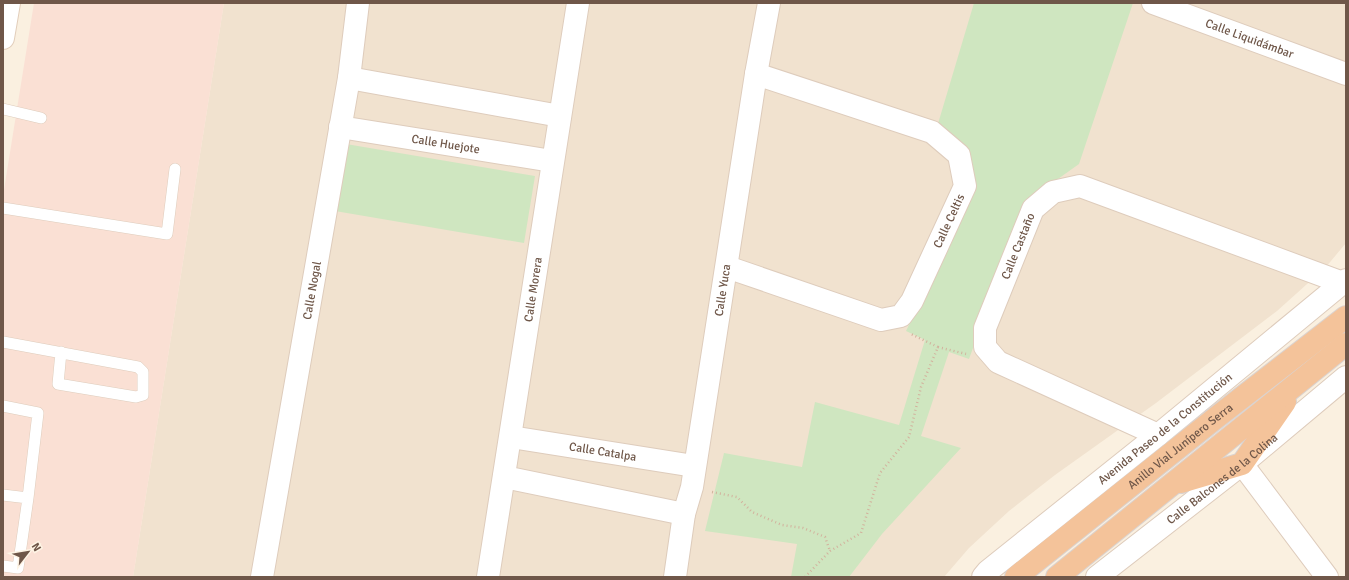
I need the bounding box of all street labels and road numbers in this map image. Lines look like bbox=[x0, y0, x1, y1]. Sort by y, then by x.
street label: Calle Liquidámbar bbox=[1203, 16, 1296, 62]
street label: Calle Huejote bbox=[410, 132, 481, 157]
street label: Calle Celtis bbox=[930, 192, 968, 251]
street label: Calle Castaño bbox=[998, 211, 1039, 282]
street label: Calle Morera bbox=[521, 256, 546, 323]
street label: Calle Nogal bbox=[300, 260, 325, 321]
street label: Calle Yuca bbox=[712, 263, 734, 317]
street label: Avenida Paseo de la Constitución bbox=[1095, 370, 1236, 488]
street label: Anillo Vial Junípero Serra bbox=[1125, 400, 1236, 493]
street label: Calle Balcones de la Colina bbox=[1164, 430, 1281, 528]
street label: Calle Catalpa bbox=[568, 439, 638, 465]

